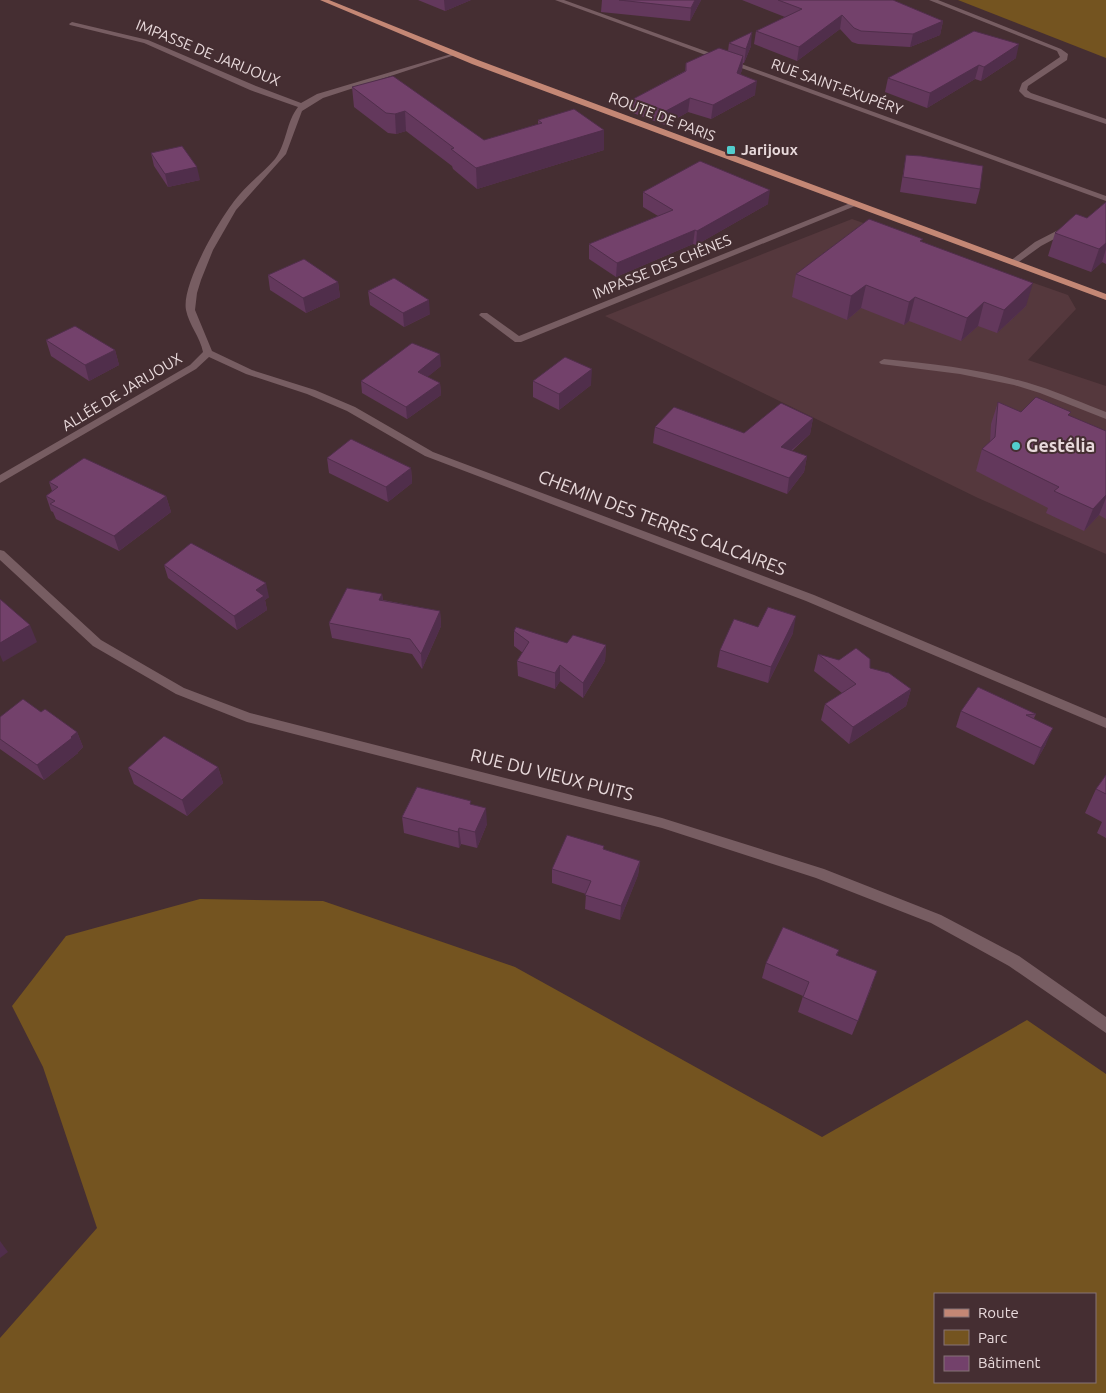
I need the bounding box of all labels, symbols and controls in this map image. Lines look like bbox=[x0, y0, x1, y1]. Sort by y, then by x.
street label: IMPASSE DE JARIJOUX bbox=[134, 16, 283, 89]
street label: RUE SAINT-EXUPÉRY bbox=[769, 55, 906, 118]
street label: ROUTE DE PARIS bbox=[606, 88, 718, 145]
place label: Jarijoux bbox=[741, 141, 798, 158]
marker: Jarijoux bbox=[725, 144, 737, 156]
street label: IMPASSE DES CHÊNES bbox=[590, 231, 734, 302]
street label: ALLÉE DE JARIJOUX bbox=[59, 349, 185, 434]
place label: Gestélia bbox=[1026, 435, 1095, 455]
marker: Gestélia bbox=[1010, 440, 1022, 452]
street label: CHEMIN DES TERRES CALCAIRES bbox=[536, 465, 789, 579]
street label: RUE DU VIEUX PUITS bbox=[469, 744, 636, 804]
legend bbox=[934, 1293, 1096, 1383]
text: Route bbox=[978, 1304, 1019, 1321]
text: Parc bbox=[978, 1329, 1007, 1346]
text: Bâtiment bbox=[978, 1354, 1041, 1371]

